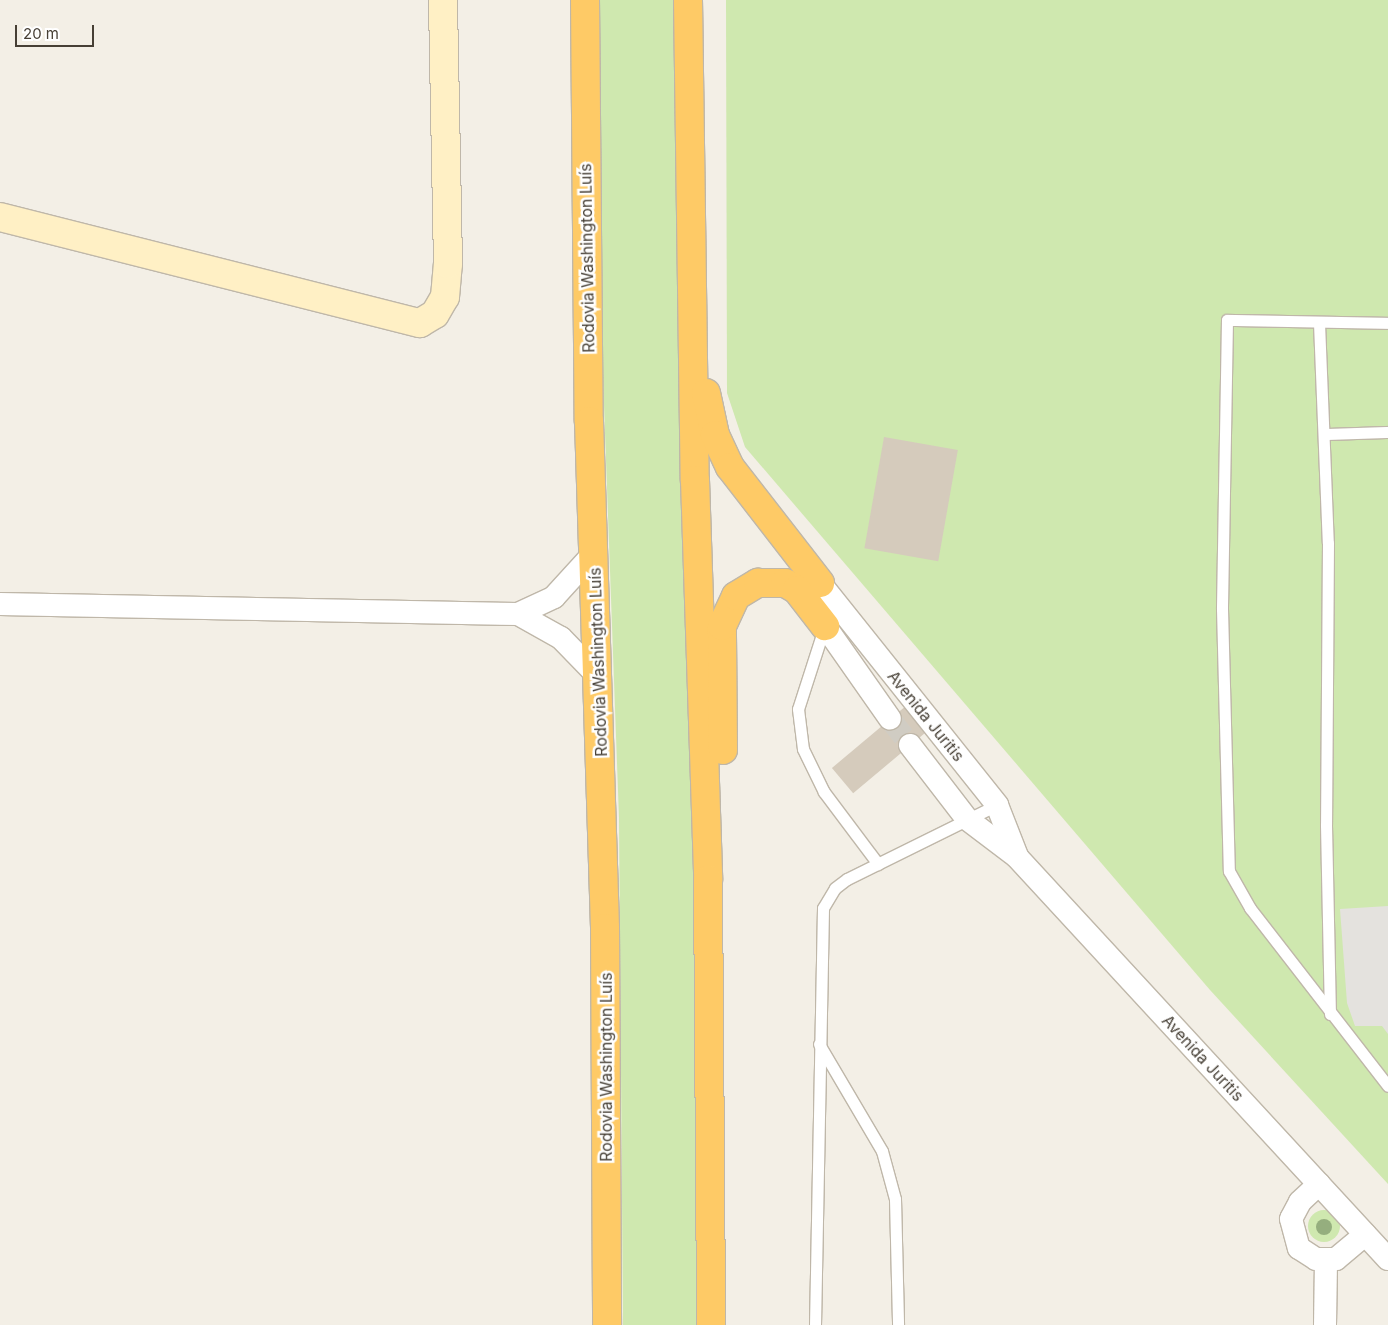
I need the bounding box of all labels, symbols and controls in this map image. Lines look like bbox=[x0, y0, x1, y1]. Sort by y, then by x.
scale bar bbox=[18, 15, 96, 47]
text: 20 m bbox=[23, 24, 59, 43]
street label: Rodovia Washington Luís bbox=[576, 163, 598, 353]
street label: Rodovia Washington Luís bbox=[585, 567, 611, 757]
street label: Avenida Juritis bbox=[884, 667, 968, 765]
street label: Rodovia Washington Luís bbox=[596, 972, 616, 1162]
street label: Avenida Juritis bbox=[1158, 1011, 1248, 1105]

